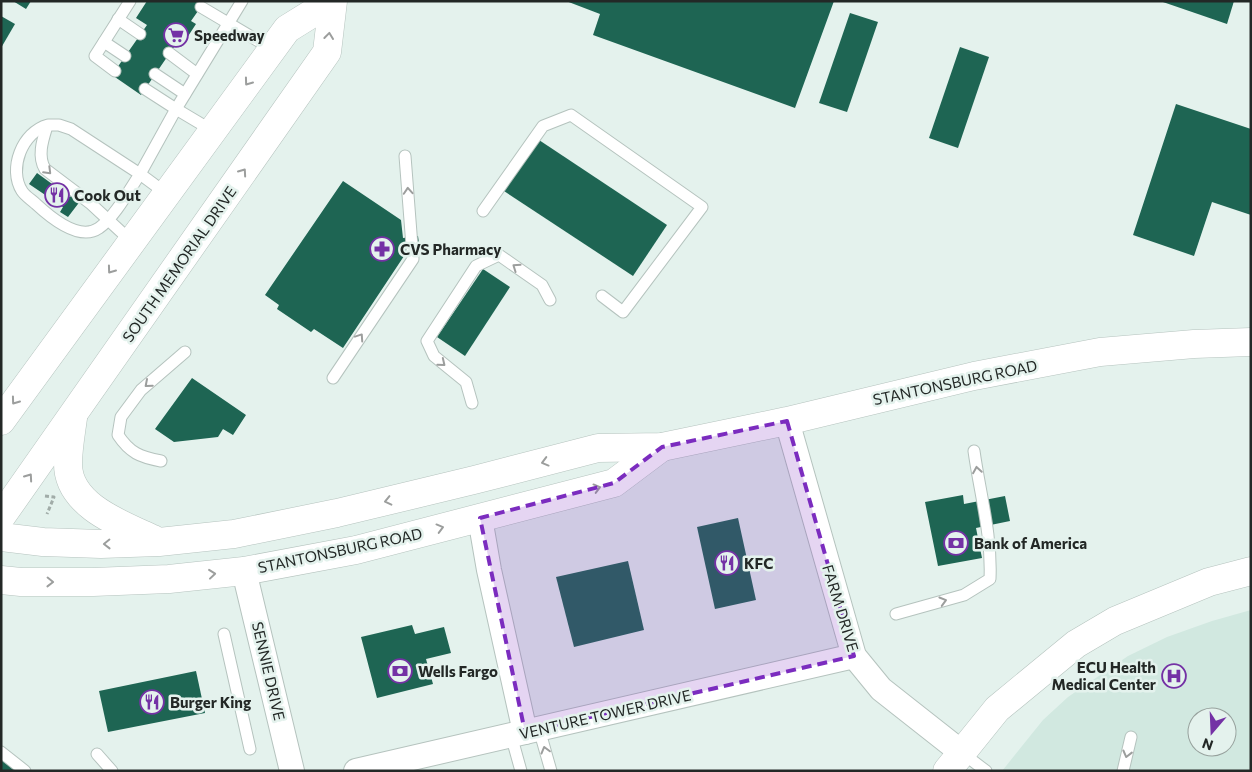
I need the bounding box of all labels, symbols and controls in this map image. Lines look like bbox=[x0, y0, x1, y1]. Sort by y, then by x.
supermarket icon: Speedway bbox=[163, 22, 189, 48]
place label: Speedway bbox=[194, 26, 265, 44]
one-way arrow bbox=[323, 31, 334, 39]
one-way arrow bbox=[245, 76, 254, 86]
one-way arrow bbox=[43, 165, 52, 174]
one-way arrow bbox=[237, 168, 246, 178]
restaurant icon: Cook Out bbox=[44, 182, 70, 208]
street label: SOUTH MEMORIAL DRIVE bbox=[118, 183, 240, 345]
place label: Cook Out bbox=[74, 186, 141, 204]
one-way arrow bbox=[402, 187, 413, 195]
pharmacy icon: CVS Pharmacy bbox=[369, 236, 395, 262]
place label: CVS Pharmacy bbox=[400, 240, 502, 258]
one-way arrow bbox=[108, 264, 117, 274]
one-way arrow bbox=[512, 264, 522, 273]
one-way arrow bbox=[354, 334, 363, 343]
street label: STANTONSBURG ROAD bbox=[871, 356, 1039, 408]
one-way arrow bbox=[436, 357, 445, 365]
one-way arrow bbox=[145, 378, 154, 387]
one-way arrow bbox=[12, 395, 21, 405]
one-way arrow bbox=[542, 456, 550, 466]
one-way arrow bbox=[972, 466, 982, 475]
one-way arrow bbox=[24, 474, 32, 483]
one-way arrow bbox=[592, 483, 600, 493]
one-way arrow bbox=[383, 495, 392, 506]
street label: STANTONSBURG ROAD bbox=[256, 524, 424, 576]
one-way arrow bbox=[435, 524, 443, 534]
bank icon: Bank of America bbox=[943, 530, 969, 556]
place label: Bank of America bbox=[974, 534, 1087, 552]
one-way arrow bbox=[103, 538, 111, 549]
restaurant icon: KFC bbox=[714, 550, 740, 576]
place label: KFC bbox=[744, 554, 773, 572]
street label: FARM DRIVE bbox=[819, 562, 863, 654]
one-way arrow bbox=[208, 569, 216, 580]
one-way arrow bbox=[46, 577, 54, 587]
one-way arrow bbox=[939, 596, 947, 607]
street label: SENNIE DRIVE bbox=[249, 620, 289, 722]
bank icon: Wells Fargo bbox=[387, 658, 413, 684]
place label: ECU Health Medical Center bbox=[1051, 658, 1156, 693]
place label: Wells Fargo bbox=[418, 662, 498, 680]
hospital icon: ECU Health Medical Center bbox=[1161, 663, 1187, 689]
street label: VENTURE TOWER DRIVE bbox=[517, 685, 693, 743]
restaurant icon: Burger King bbox=[139, 689, 165, 715]
place label: Burger King bbox=[170, 693, 251, 711]
north arrow bbox=[1187, 707, 1237, 757]
text: N bbox=[1200, 735, 1215, 755]
one-way arrow bbox=[540, 746, 551, 754]
one-way arrow bbox=[1122, 750, 1133, 759]

